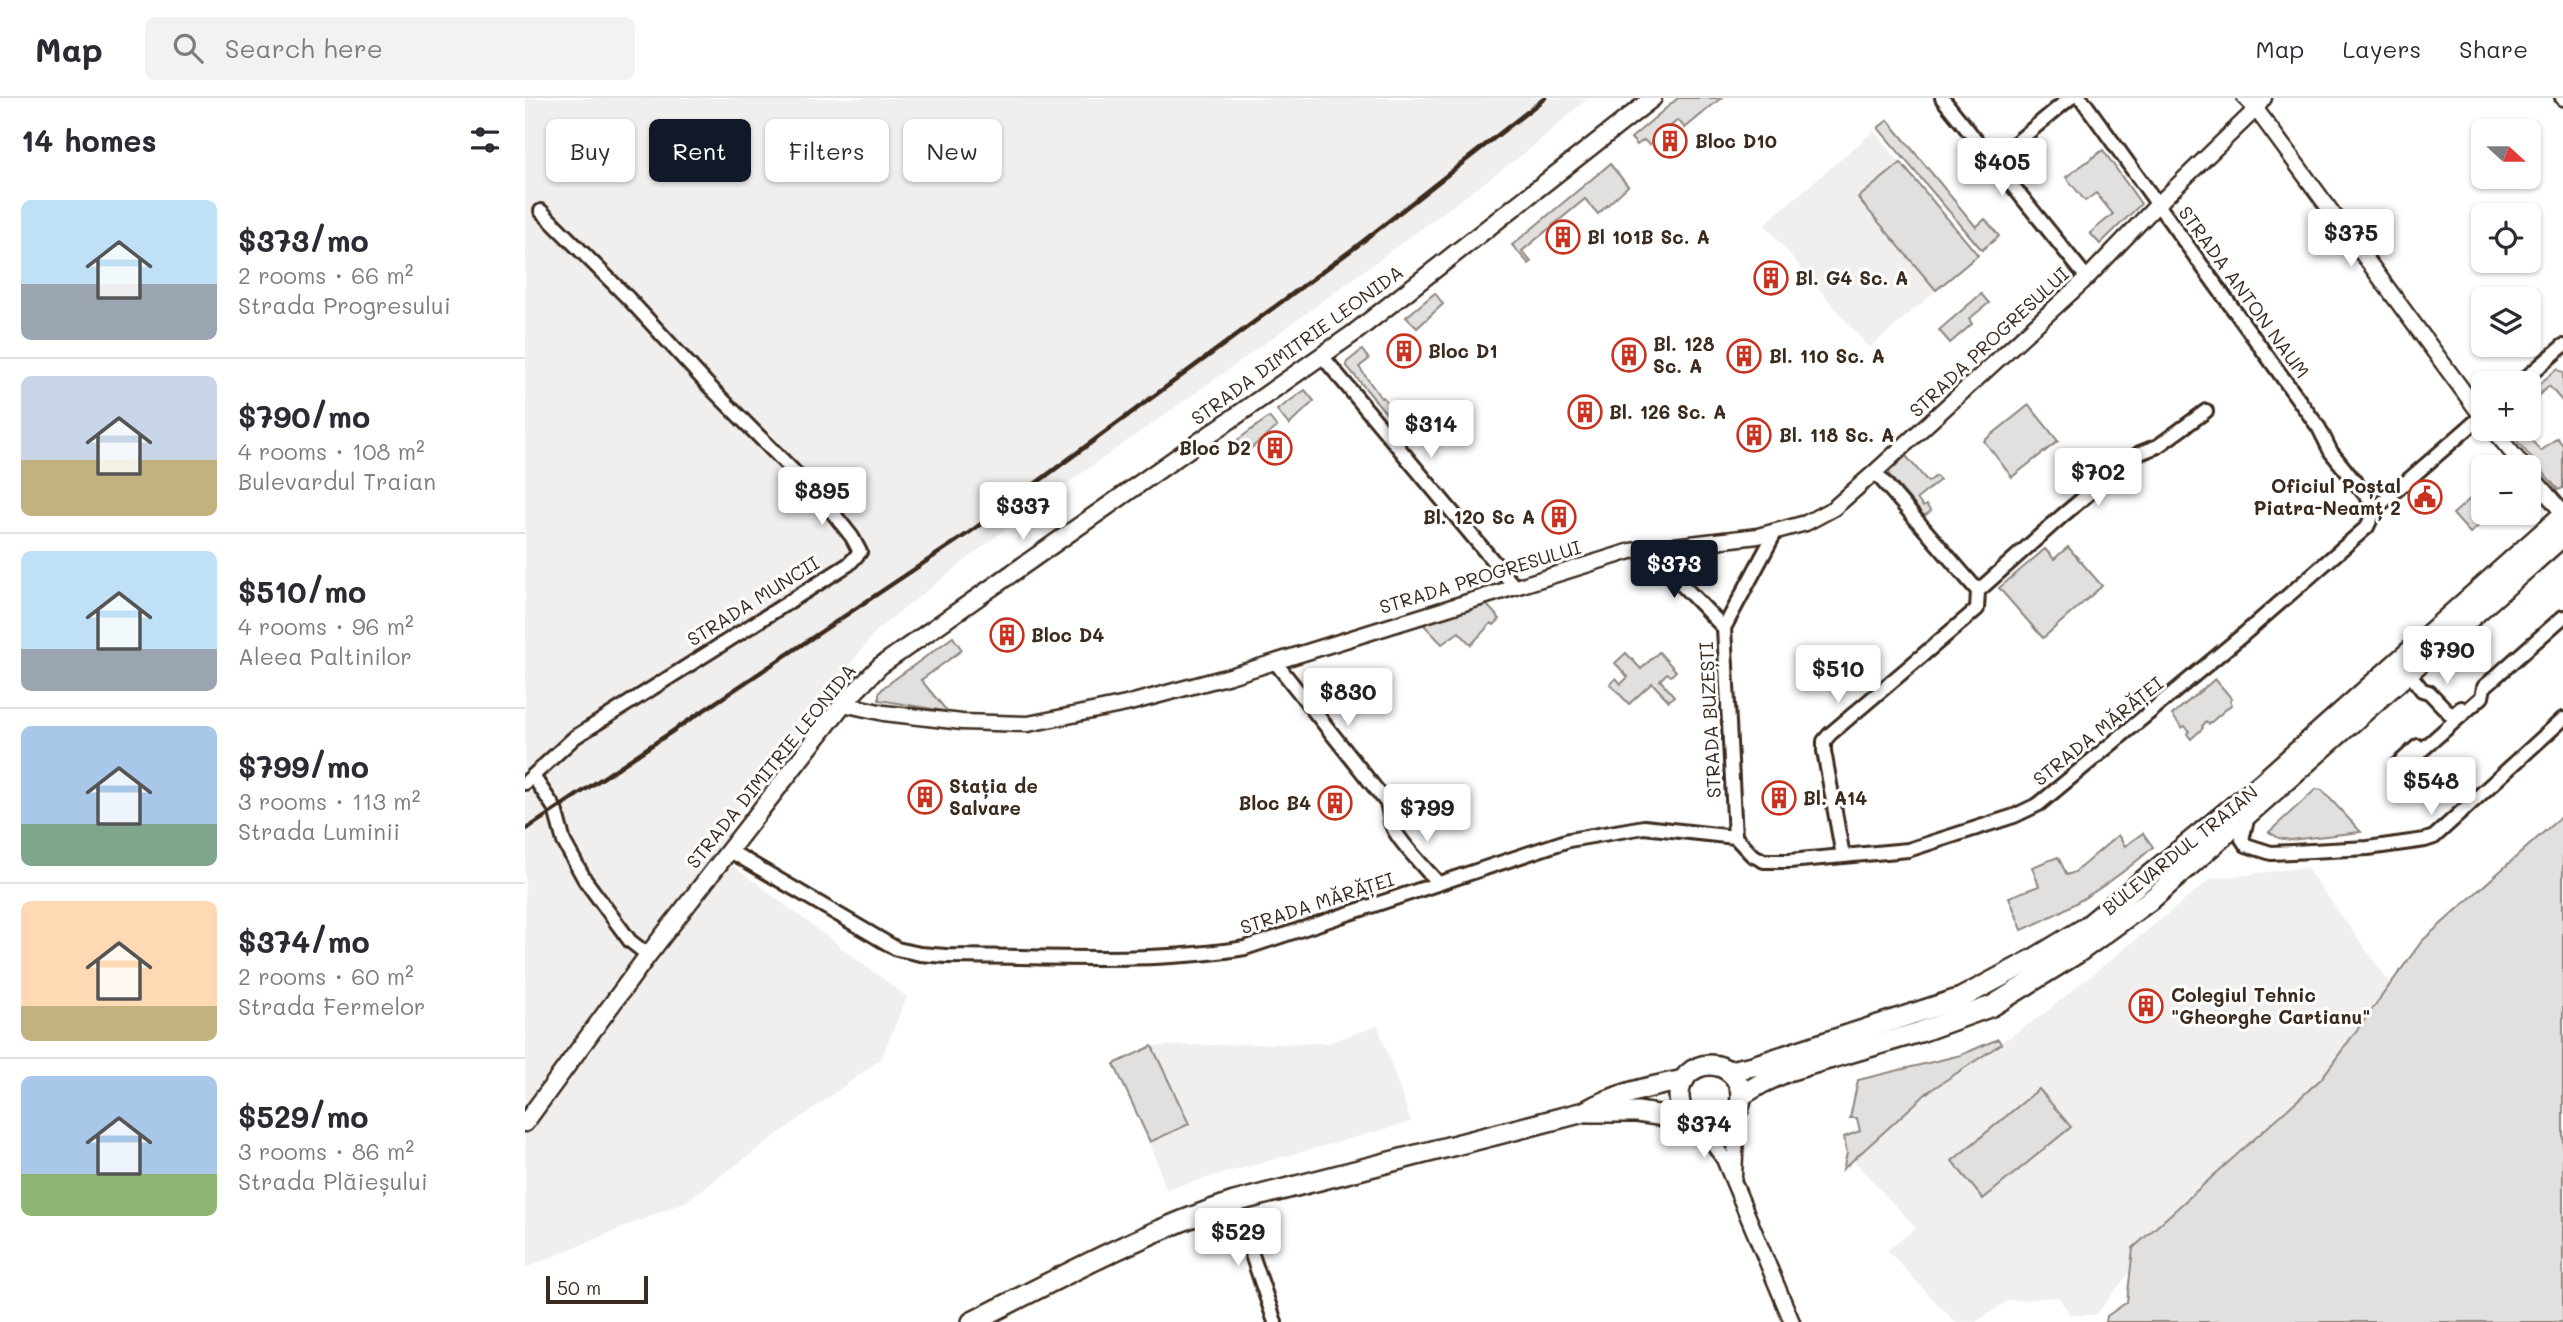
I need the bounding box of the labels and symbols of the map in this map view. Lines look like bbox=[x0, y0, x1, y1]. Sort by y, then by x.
north arrow bbox=[2471, 119, 2541, 189]
building icon: Bloc D10 bbox=[1651, 122, 1689, 160]
place label: Bloc D10 bbox=[1695, 128, 1777, 153]
pin: $405 bbox=[1961, 139, 2043, 198]
street label: STRADA ANTON NAUM bbox=[2174, 201, 2315, 383]
pin: $375 bbox=[2310, 209, 2392, 269]
building icon: Bl 101B Sc. A bbox=[1544, 218, 1582, 256]
place label: Bl 101B Sc. A bbox=[1587, 224, 1710, 249]
street label: STRADA DIMITRIE LEONIDA bbox=[1186, 259, 1408, 430]
building icon: Bl. G4 Sc. A bbox=[1752, 259, 1790, 297]
street label: STRADA PROGRESULUI bbox=[1904, 261, 2074, 422]
place label: Bl. G4 Sc. A bbox=[1795, 265, 1908, 290]
place label: Bl. 128 Sc. A bbox=[1653, 331, 1715, 378]
building icon: Bloc D1 bbox=[1385, 332, 1423, 370]
building icon: Bl. 128 Sc. A bbox=[1610, 336, 1648, 374]
building icon: Bl. 110 Sc. A bbox=[1725, 337, 1763, 375]
place label: Bloc D1 bbox=[1428, 338, 1498, 363]
place label: Bl. 110 Sc. A bbox=[1769, 343, 1885, 368]
building icon: Bl. 126 Sc. A bbox=[1566, 393, 1604, 431]
place label: Bl. 126 Sc. A bbox=[1609, 399, 1726, 424]
pin: $314 bbox=[1390, 400, 1472, 460]
building icon: Bl. 118 Sc. A bbox=[1735, 416, 1773, 454]
place label: Bl. 118 Sc. A bbox=[1779, 422, 1894, 447]
building icon: Bloc D2 bbox=[1256, 429, 1294, 467]
place label: Bloc D2 bbox=[1179, 435, 1251, 460]
pin: $702 bbox=[2057, 448, 2139, 508]
pin: $895 bbox=[781, 468, 863, 527]
place label: Oficiul Poștal Piatra-Neamț 2 bbox=[2254, 473, 2401, 521]
public building icon: Oficiul Poștal Piatra-Neamț 2 bbox=[2406, 478, 2444, 516]
pin: $337 bbox=[982, 482, 1064, 542]
building icon: Bl. 120 Sc A bbox=[1540, 498, 1578, 536]
place label: Bl. 120 Sc A bbox=[1423, 504, 1535, 529]
street label: STRADA PROGRESULUI bbox=[1376, 534, 1584, 619]
pin: $373 bbox=[1633, 540, 1715, 600]
street label: STRADA MUNCII bbox=[682, 550, 823, 651]
building icon: Bloc D4 bbox=[988, 616, 1026, 654]
place label: Bloc D4 bbox=[1031, 622, 1104, 647]
pin: $790 bbox=[2406, 626, 2488, 686]
street label: STRADA BUZEȘTI bbox=[1693, 641, 1727, 799]
pin: $510 bbox=[1797, 646, 1879, 705]
street label: STRADA DIMITRIE LEONIDA bbox=[680, 658, 861, 873]
pin: $830 bbox=[1307, 668, 1389, 728]
street label: STRADA MĂRĂȚEI bbox=[2027, 670, 2168, 791]
pin: $548 bbox=[2390, 758, 2472, 817]
place label: Stația de Salvare bbox=[949, 773, 1038, 820]
building icon: Stația de Salvare bbox=[906, 778, 944, 816]
building icon: Bl. A14 bbox=[1760, 779, 1798, 817]
street label: BULEVARDUL TRAIAN bbox=[2097, 779, 2263, 920]
building icon: Bloc B4 bbox=[1316, 784, 1354, 822]
pin: $799 bbox=[1386, 784, 1468, 844]
place label: Bl. A14 bbox=[1803, 785, 1867, 810]
place label: Bloc B4 bbox=[1238, 790, 1311, 815]
street label: STRADA MĂRĂȚEI bbox=[1237, 866, 1397, 939]
place label: Colegiul Tehnic "Gheorghe Cartianu" bbox=[2171, 982, 2371, 1029]
building icon: Colegiul Tehnic "Gheorghe Cartianu" bbox=[2127, 987, 2165, 1025]
pin: $374 bbox=[1663, 1100, 1745, 1160]
pin: $529 bbox=[1197, 1208, 1279, 1268]
scale bar bbox=[546, 1273, 647, 1305]

